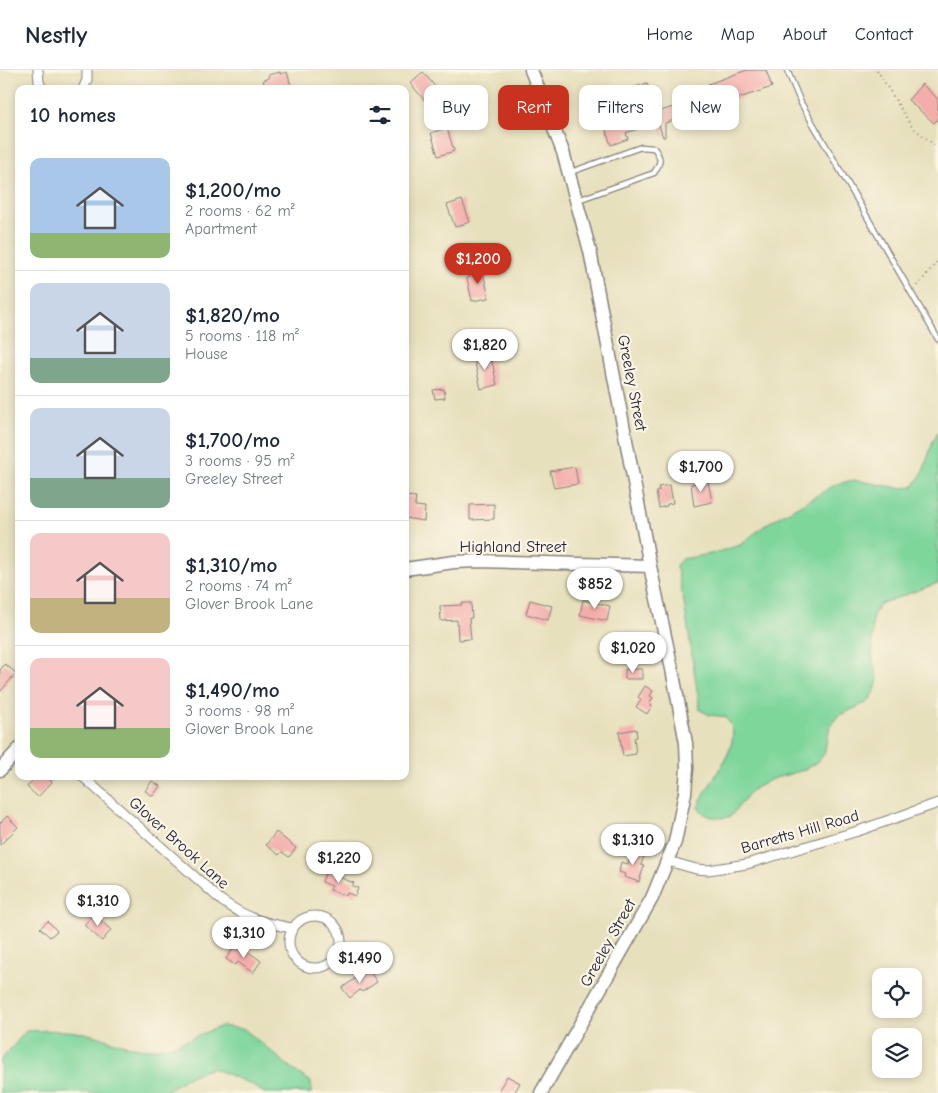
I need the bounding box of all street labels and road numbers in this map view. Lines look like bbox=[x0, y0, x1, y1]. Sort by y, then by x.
street label: Greeley Street bbox=[614, 333, 650, 433]
street label: Highland Street bbox=[460, 538, 567, 556]
street label: Glover Brook Lane bbox=[125, 793, 233, 893]
street label: Barretts Hill Road bbox=[739, 807, 861, 857]
street label: Greeley Street bbox=[576, 896, 640, 990]

